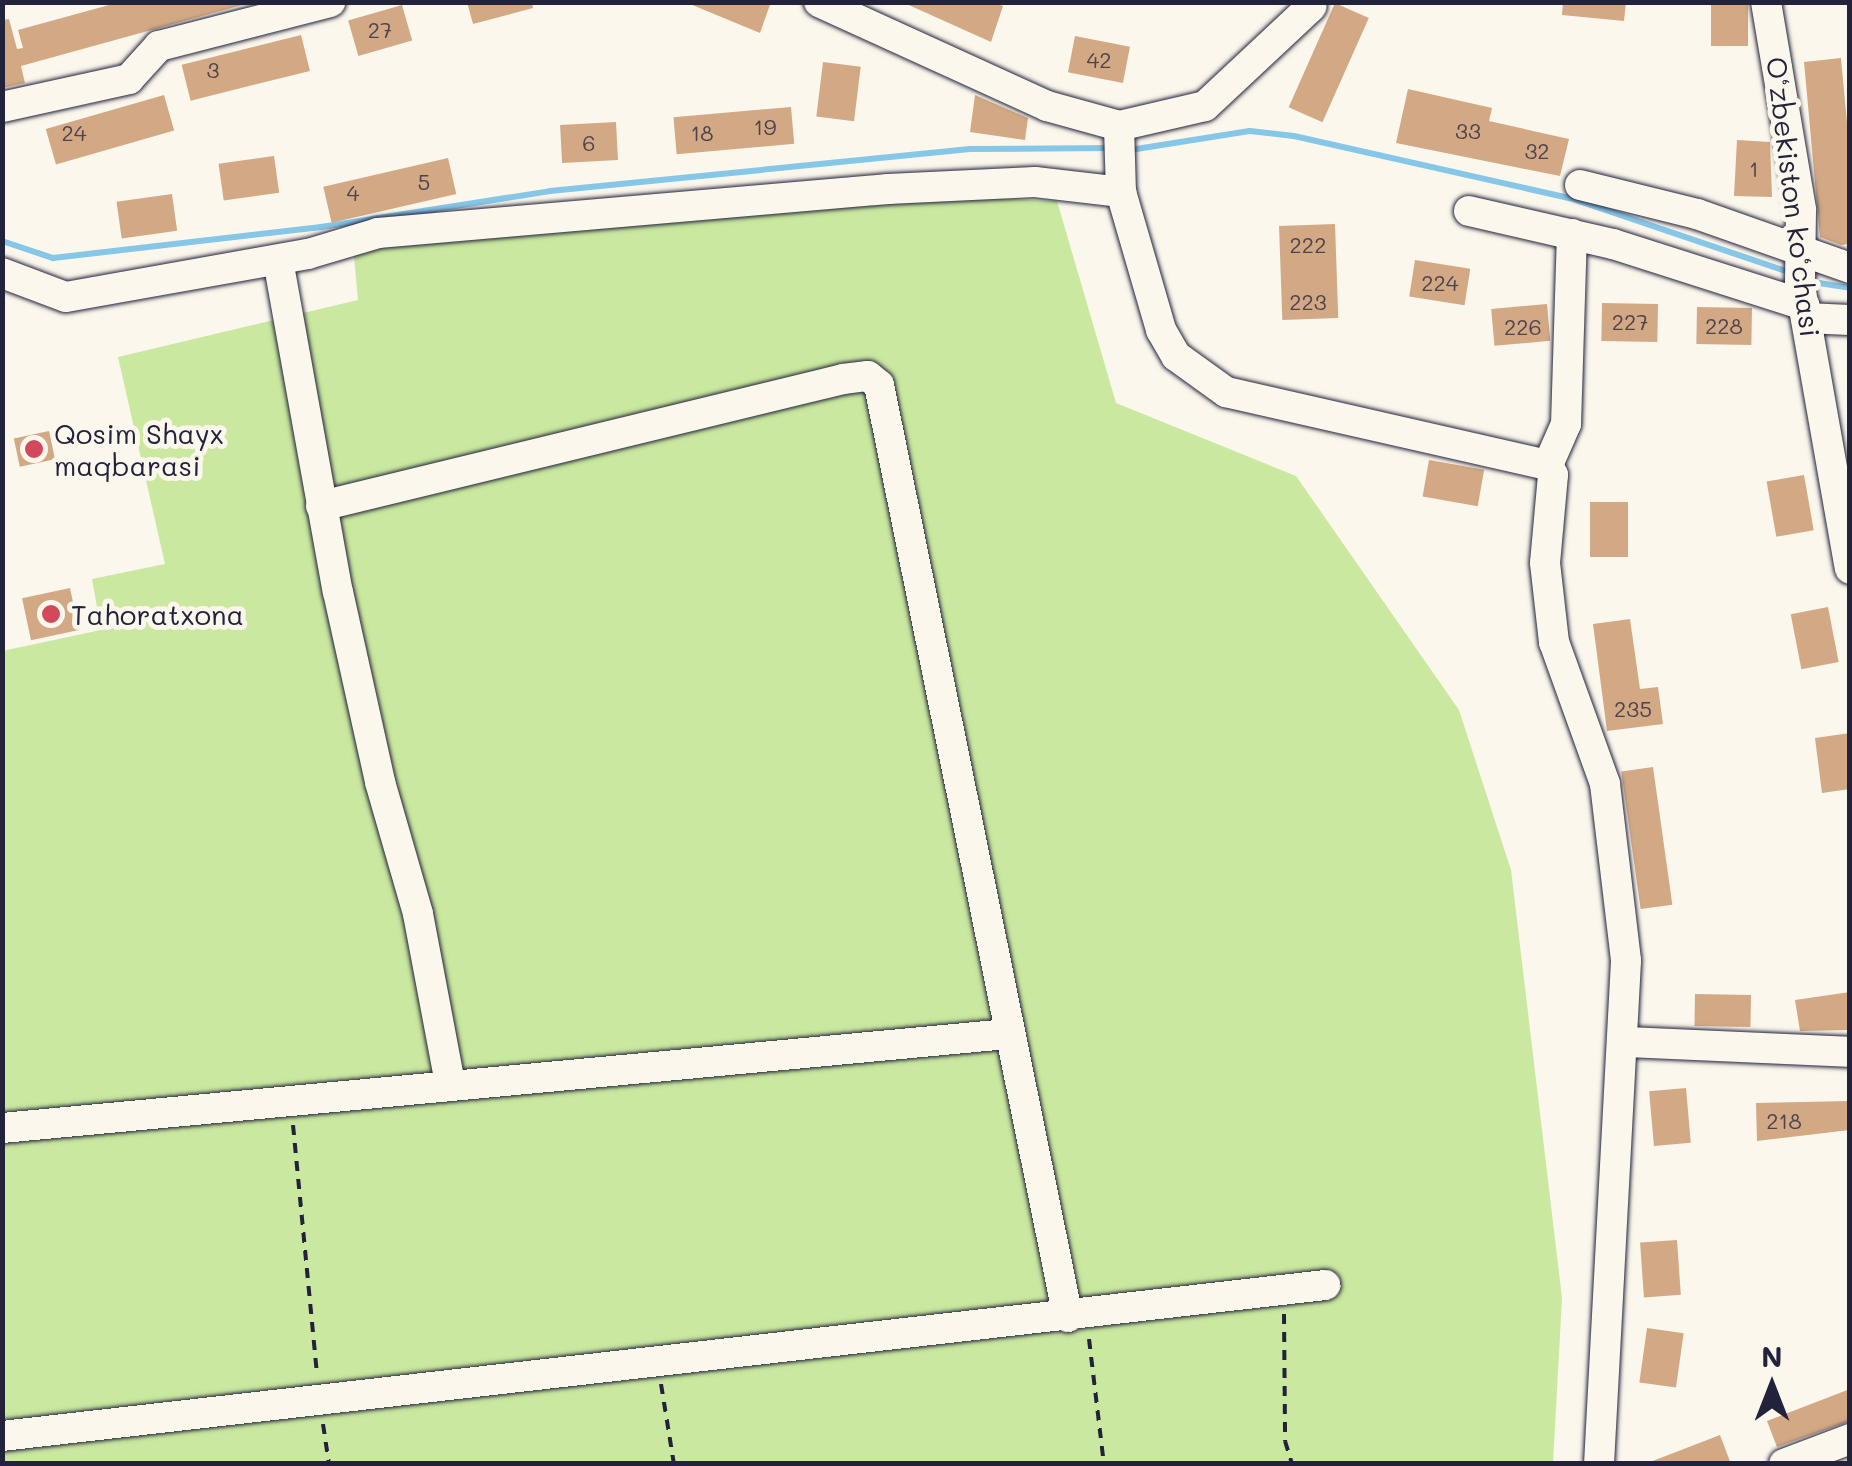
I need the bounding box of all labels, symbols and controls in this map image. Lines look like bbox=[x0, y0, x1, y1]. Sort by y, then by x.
house number: 27 bbox=[368, 17, 392, 43]
house number: 42 bbox=[1086, 47, 1112, 73]
street label: O‘zbekiston ko‘chasi bbox=[1760, 55, 1828, 339]
house number: 3 bbox=[207, 57, 219, 83]
house number: 19 bbox=[754, 114, 776, 140]
house number: 33 bbox=[1455, 118, 1481, 144]
house number: 24 bbox=[61, 120, 87, 146]
house number: 18 bbox=[690, 120, 714, 146]
house number: 6 bbox=[582, 130, 596, 156]
house number: 32 bbox=[1524, 138, 1550, 164]
house number: 1 bbox=[1749, 156, 1759, 182]
house number: 5 bbox=[418, 169, 430, 195]
house number: 4 bbox=[347, 180, 359, 206]
house number: 222 bbox=[1290, 232, 1326, 258]
house number: 224 bbox=[1421, 270, 1459, 296]
house number: 223 bbox=[1289, 289, 1327, 315]
house number: 227 bbox=[1612, 309, 1648, 335]
house number: 228 bbox=[1705, 313, 1743, 339]
house number: 226 bbox=[1504, 314, 1542, 340]
place label: Qosim Shayx maqbarasi bbox=[54, 416, 224, 482]
marker: Qosim Shayx maqbarasi bbox=[23, 438, 45, 460]
place label: Tahoratxona bbox=[71, 597, 244, 631]
marker: Tahoratxona bbox=[40, 603, 62, 625]
house number: 235 bbox=[1614, 696, 1652, 722]
house number: 218 bbox=[1766, 1108, 1802, 1134]
north arrow bbox=[1722, 1336, 1822, 1436]
text: N bbox=[1761, 1338, 1783, 1374]

